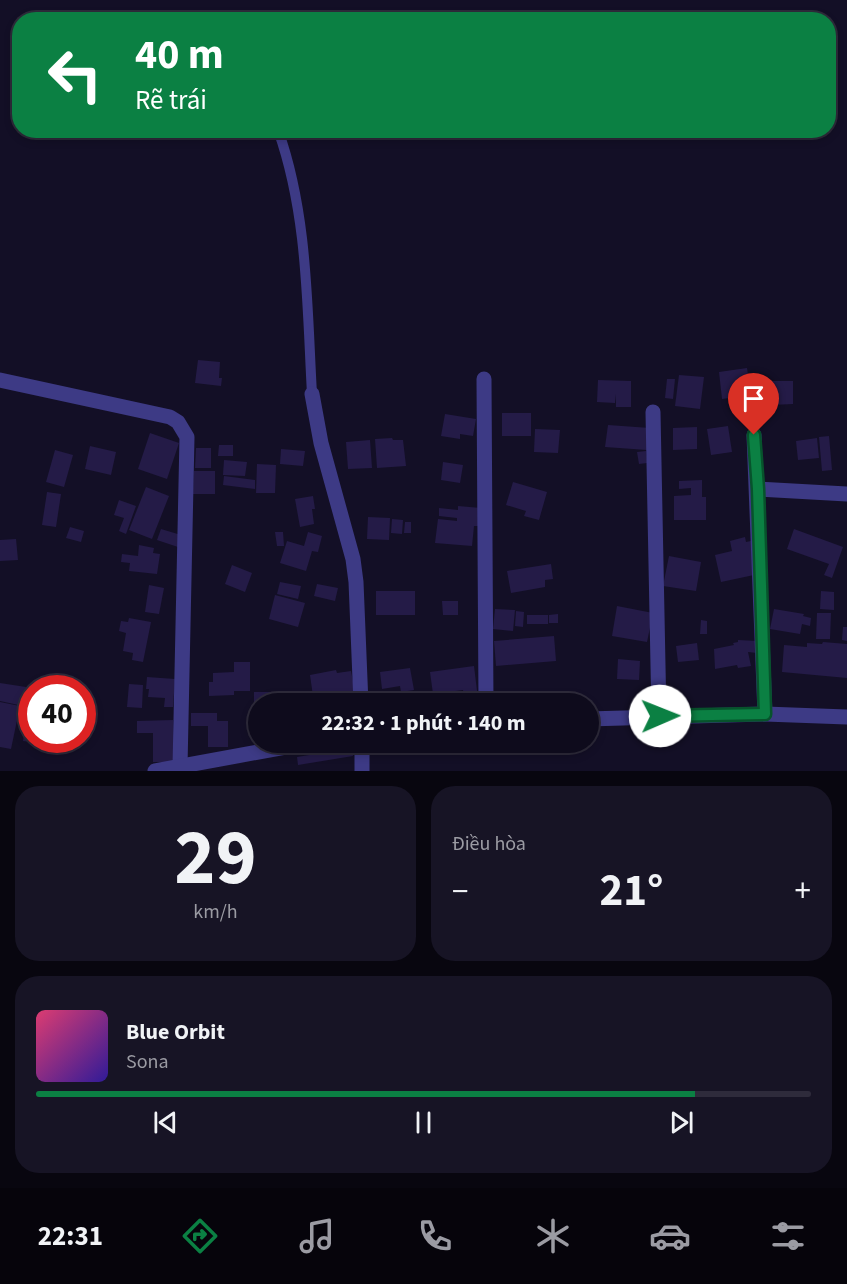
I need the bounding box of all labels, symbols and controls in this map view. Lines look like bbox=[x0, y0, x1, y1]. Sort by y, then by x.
text: 40 m bbox=[135, 25, 224, 85]
icon: left bbox=[36, 36, 114, 114]
text: Rẽ trái bbox=[135, 81, 207, 120]
pin bbox=[728, 373, 779, 435]
icon: arrive bbox=[737, 382, 770, 415]
speed limit sign: 40 bbox=[18, 675, 96, 753]
position arrow bbox=[628, 684, 692, 748]
text: 22:32 · 1 phút · 140 m bbox=[321, 707, 526, 739]
text: 29 bbox=[174, 803, 257, 914]
text: Điều hòa bbox=[452, 830, 526, 858]
text: 21° bbox=[600, 859, 663, 923]
text: − bbox=[452, 868, 468, 915]
text: + bbox=[795, 868, 811, 915]
text: km/h bbox=[193, 898, 238, 926]
text: Blue Orbit bbox=[126, 1016, 225, 1048]
text: Sona bbox=[126, 1048, 169, 1076]
icon: previous bbox=[149, 1106, 182, 1139]
icon: pause bbox=[407, 1106, 440, 1139]
icon: next bbox=[665, 1106, 698, 1139]
icon: directions bbox=[179, 1215, 221, 1257]
icon: music bbox=[296, 1215, 338, 1257]
icon: phone bbox=[414, 1215, 456, 1257]
icon: climate bbox=[532, 1215, 574, 1257]
icon: car bbox=[649, 1215, 691, 1257]
icon: filters bbox=[767, 1215, 809, 1257]
text: 22:31 bbox=[38, 1217, 103, 1256]

